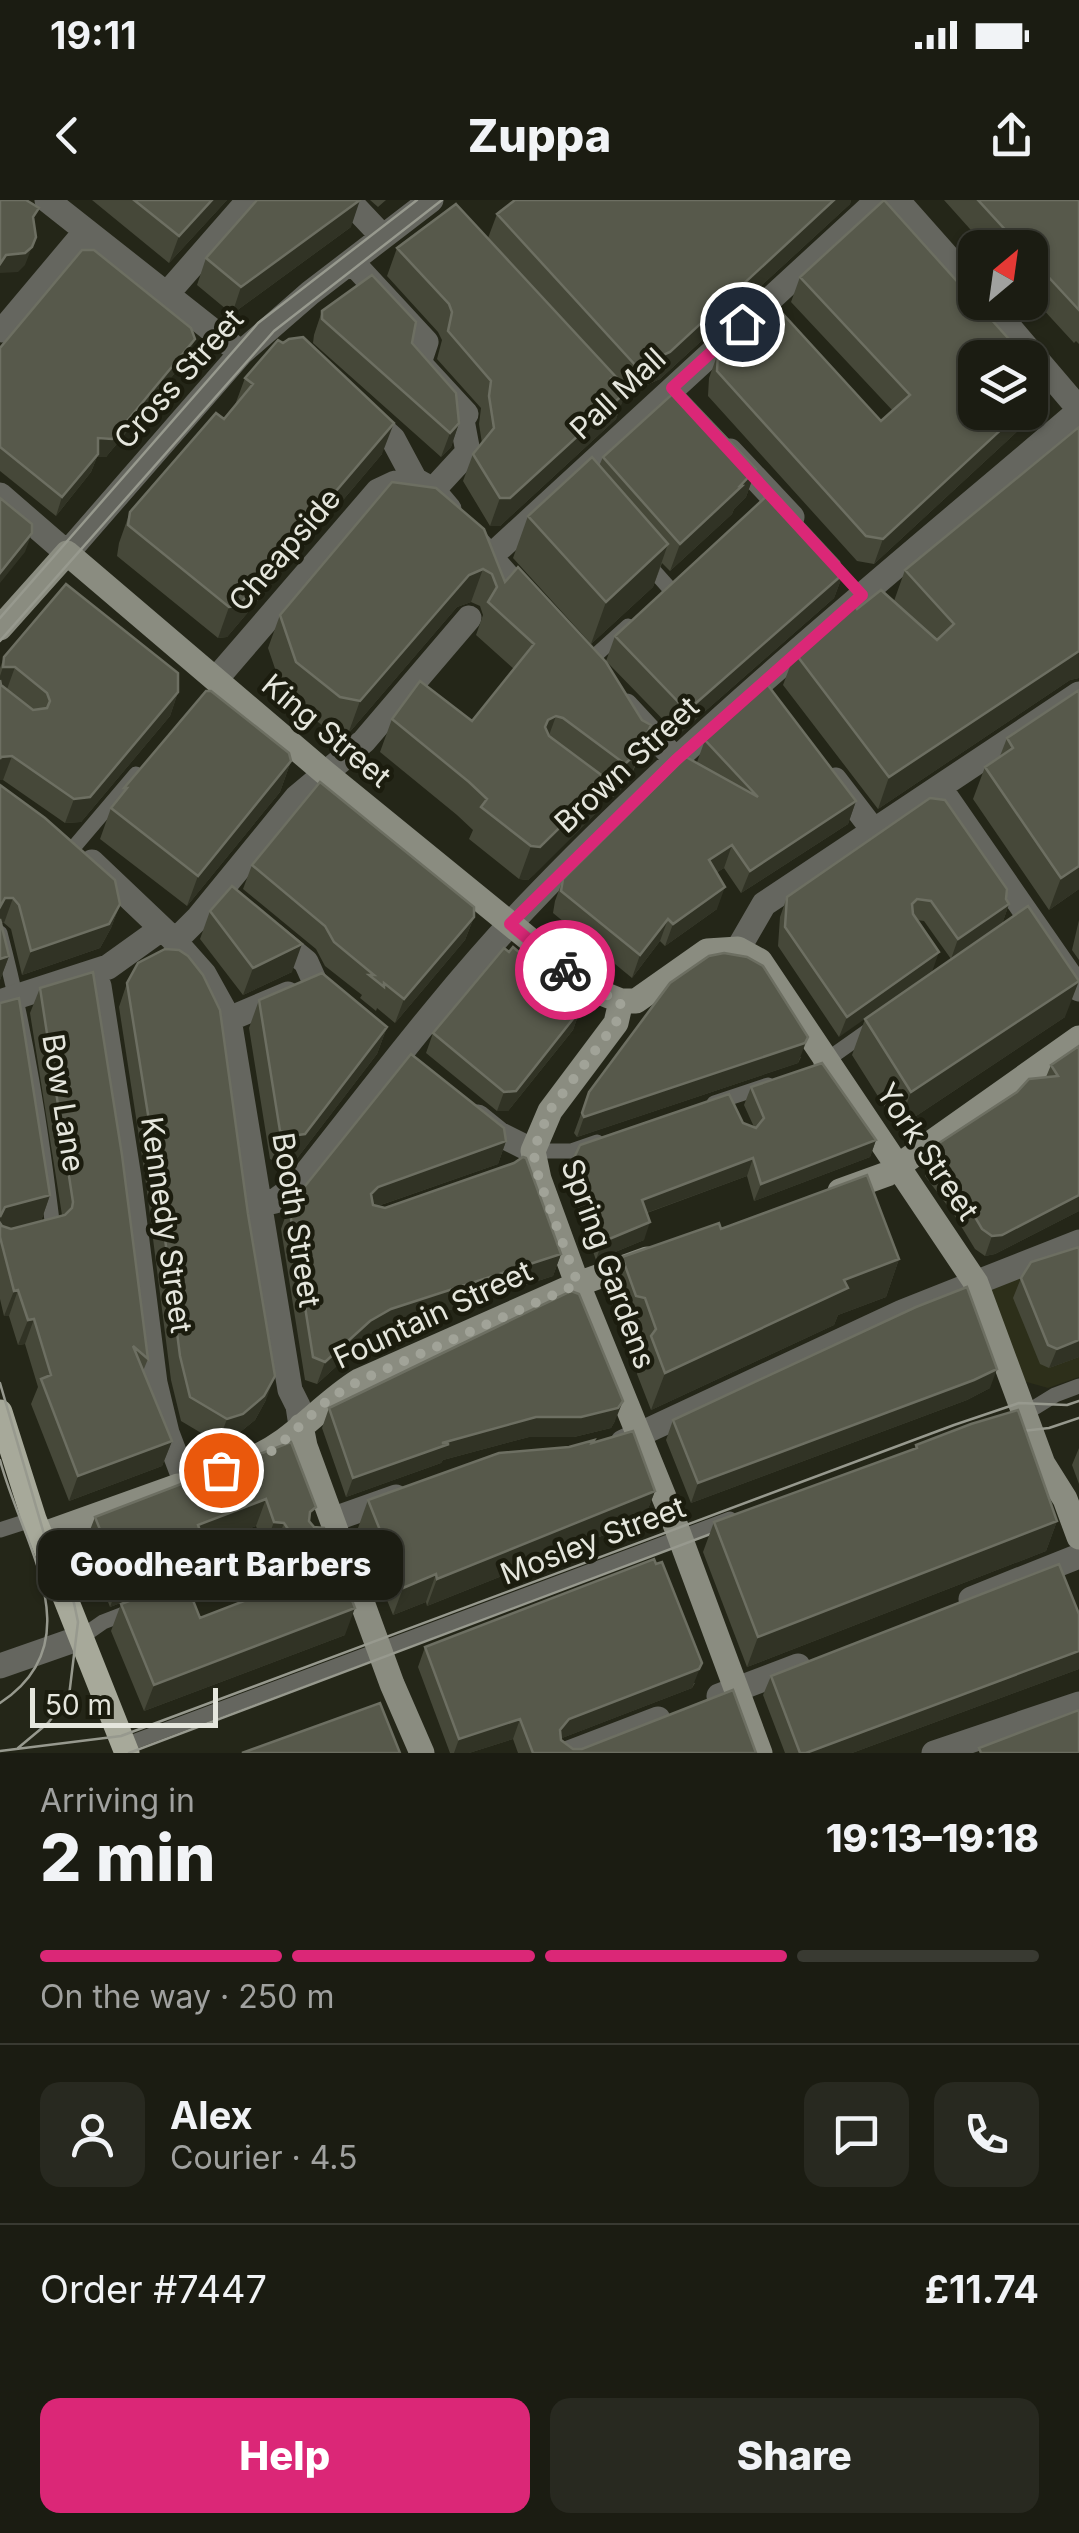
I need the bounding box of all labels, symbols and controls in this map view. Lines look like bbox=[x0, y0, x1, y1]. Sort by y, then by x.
text: 19:11 bbox=[50, 12, 137, 58]
icon: back bbox=[40, 108, 95, 163]
text: Zuppa bbox=[468, 108, 611, 163]
icon: share bbox=[984, 108, 1039, 163]
north arrow bbox=[958, 230, 1048, 320]
map controls bbox=[958, 230, 1048, 430]
pin bbox=[700, 282, 785, 367]
icon: home bbox=[715, 297, 770, 352]
street label: Cross Street bbox=[106, 301, 250, 456]
street label: Pall Mall bbox=[562, 340, 673, 446]
button: layers bbox=[958, 340, 1048, 430]
street label: Cheapside bbox=[221, 480, 348, 618]
street label: King Street bbox=[255, 666, 399, 795]
street label: Brown Street bbox=[547, 688, 706, 840]
courier bbox=[515, 920, 615, 1020]
icon: bike bbox=[538, 943, 593, 998]
street label: Bow Lane bbox=[35, 1031, 93, 1174]
street label: York Street bbox=[869, 1076, 987, 1227]
street label: Kennedy Street bbox=[134, 1114, 200, 1335]
street label: Booth Street bbox=[265, 1130, 329, 1310]
street label: Spring Gardens bbox=[554, 1154, 664, 1373]
street label: Fountain Street bbox=[328, 1252, 538, 1376]
pin bbox=[179, 1428, 264, 1513]
icon: bag bbox=[194, 1443, 249, 1498]
street label: Mosley Street bbox=[495, 1488, 690, 1592]
callout: Goodheart Barbers bbox=[39, 1530, 404, 1600]
text: Goodheart Barbers bbox=[70, 1545, 371, 1584]
scale bar bbox=[30, 1683, 218, 1728]
text: 50 m bbox=[45, 1688, 112, 1722]
text: Arriving in bbox=[40, 1781, 195, 1820]
text: 19:13–19:18 bbox=[826, 1815, 1039, 1861]
text: 2 min bbox=[40, 1818, 216, 1897]
text: On the way · 250 m bbox=[40, 1977, 335, 2016]
button: person bbox=[40, 2082, 145, 2187]
button: chat bbox=[804, 2082, 909, 2187]
button: phone bbox=[934, 2082, 1039, 2187]
text: Alex bbox=[170, 2092, 253, 2138]
text: Courier · 4.5 bbox=[170, 2138, 358, 2177]
text: Order #7447 bbox=[40, 2266, 267, 2312]
text: £11.74 bbox=[925, 2266, 1039, 2312]
button: Help bbox=[40, 2398, 530, 2513]
button: Share bbox=[550, 2398, 1039, 2513]

